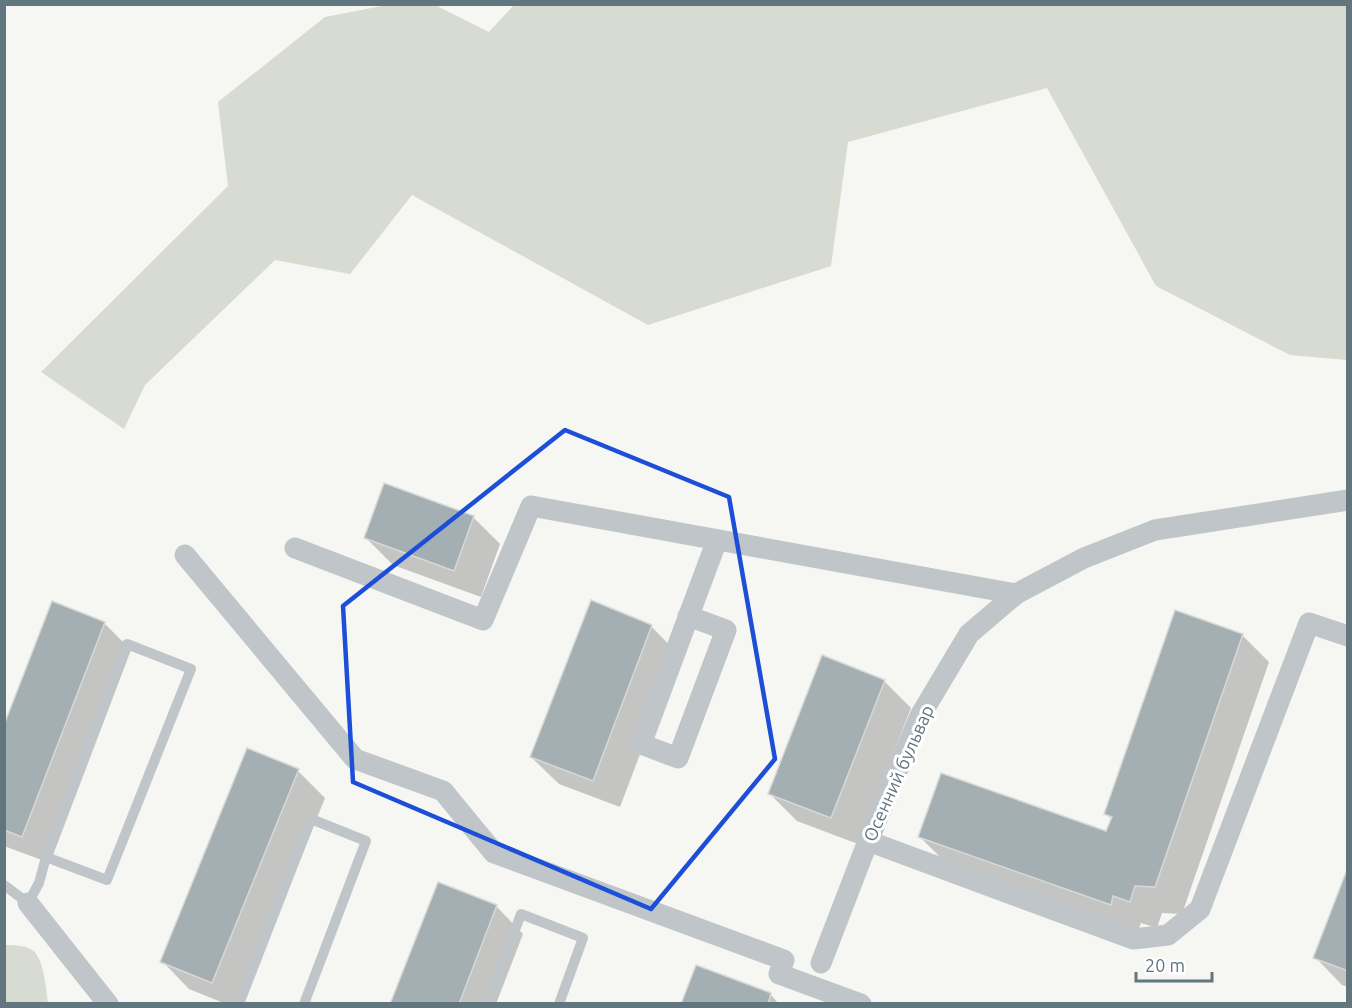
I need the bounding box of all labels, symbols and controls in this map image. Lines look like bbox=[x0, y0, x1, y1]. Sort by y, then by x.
street label: Осенний бульвар bbox=[859, 702, 937, 844]
scale bar bbox=[1136, 945, 1212, 983]
text: 20 m bbox=[1145, 955, 1185, 975]

